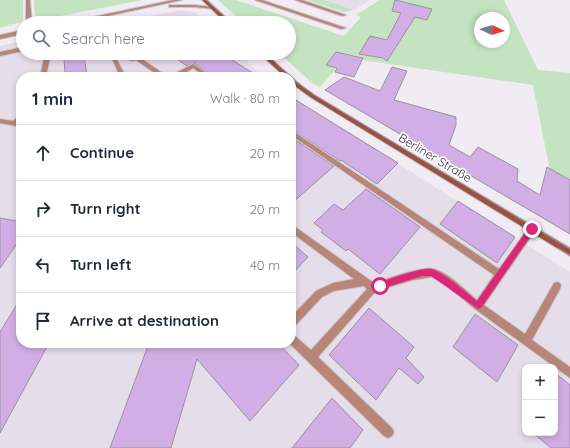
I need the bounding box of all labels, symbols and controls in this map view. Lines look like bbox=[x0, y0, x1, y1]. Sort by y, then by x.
north arrow bbox=[474, 12, 510, 48]
search box bbox=[16, 16, 296, 60]
icon: search bbox=[30, 27, 52, 49]
text: Search here bbox=[62, 29, 145, 48]
text: 1 min bbox=[32, 88, 73, 109]
text: Walk · 80 m bbox=[210, 90, 280, 106]
street label: Berliner Straße bbox=[396, 130, 475, 185]
icon: ahead bbox=[32, 142, 54, 164]
text: Continue bbox=[70, 143, 134, 162]
text: 20 m bbox=[250, 145, 280, 161]
icon: right bbox=[32, 198, 54, 220]
text: Turn right bbox=[70, 199, 141, 218]
text: 20 m bbox=[250, 201, 280, 217]
route end bbox=[523, 220, 541, 238]
icon: left bbox=[32, 254, 54, 276]
text: Turn left bbox=[70, 255, 132, 274]
text: 40 m bbox=[250, 257, 280, 273]
route start bbox=[371, 277, 389, 295]
icon: arrive bbox=[32, 310, 54, 332]
text: Arrive at destination bbox=[70, 311, 219, 330]
map controls bbox=[522, 364, 558, 436]
button: + bbox=[522, 364, 558, 400]
button: − bbox=[522, 400, 558, 436]

